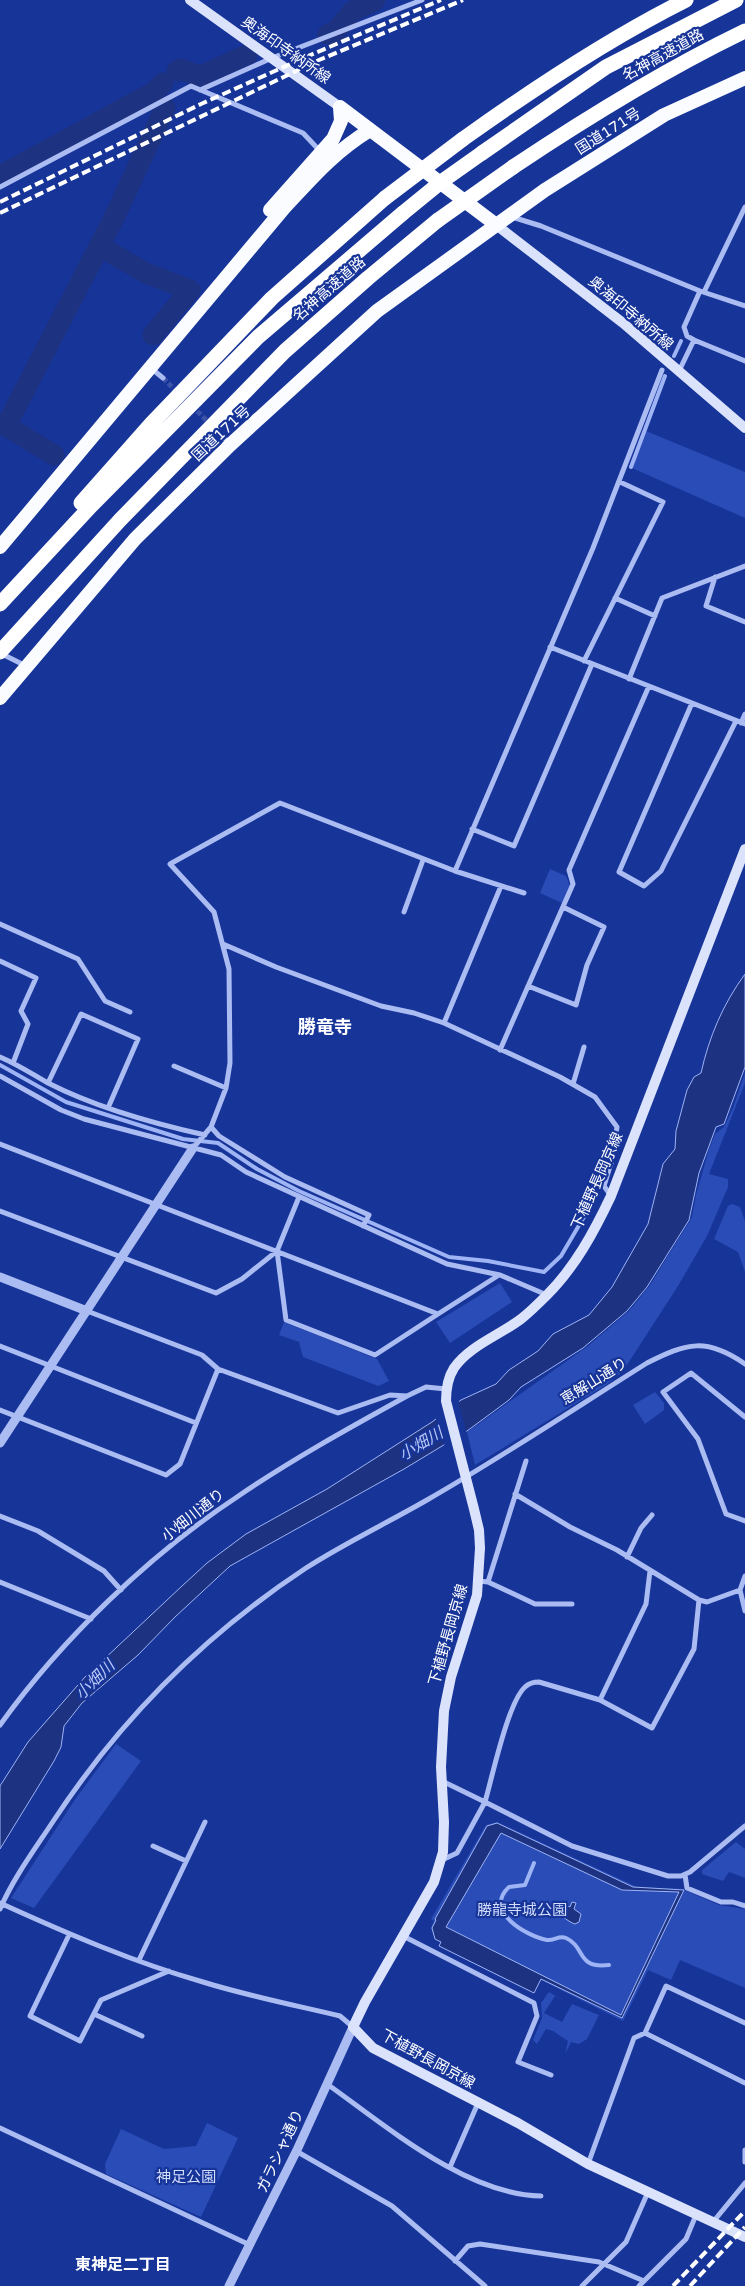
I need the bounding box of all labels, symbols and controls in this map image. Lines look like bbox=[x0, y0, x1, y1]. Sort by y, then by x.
street label: 奥海印寺納所線 bbox=[238, 13, 334, 87]
street label: 名神高速道路 bbox=[619, 25, 707, 85]
street label: 国道171号 bbox=[572, 104, 644, 158]
street label: 名神高速道路 bbox=[289, 253, 369, 325]
street label: 奥海印寺納所線 bbox=[585, 272, 677, 354]
street label: 国道171号 bbox=[188, 401, 254, 465]
district label: 勝竜寺 bbox=[298, 1016, 352, 1038]
street label: 下植野長岡京線 bbox=[567, 1129, 627, 1233]
street label: 恵解山通り bbox=[557, 1353, 631, 1409]
water label: 小畑川 bbox=[395, 1422, 448, 1465]
street label: 小畑川通り bbox=[158, 1485, 228, 1545]
street label: 下植野長岡京線 bbox=[425, 1582, 471, 1688]
water label: 小畑川 bbox=[71, 1655, 120, 1704]
park label: 勝龍寺城公園 bbox=[477, 1901, 567, 1919]
street label: 下植野長岡京線 bbox=[378, 2026, 478, 2092]
street label: ガラシャ通り bbox=[253, 2107, 307, 2195]
park label: 神足公園 bbox=[156, 2168, 216, 2186]
district label: 東神足二丁目 bbox=[75, 2255, 171, 2275]

